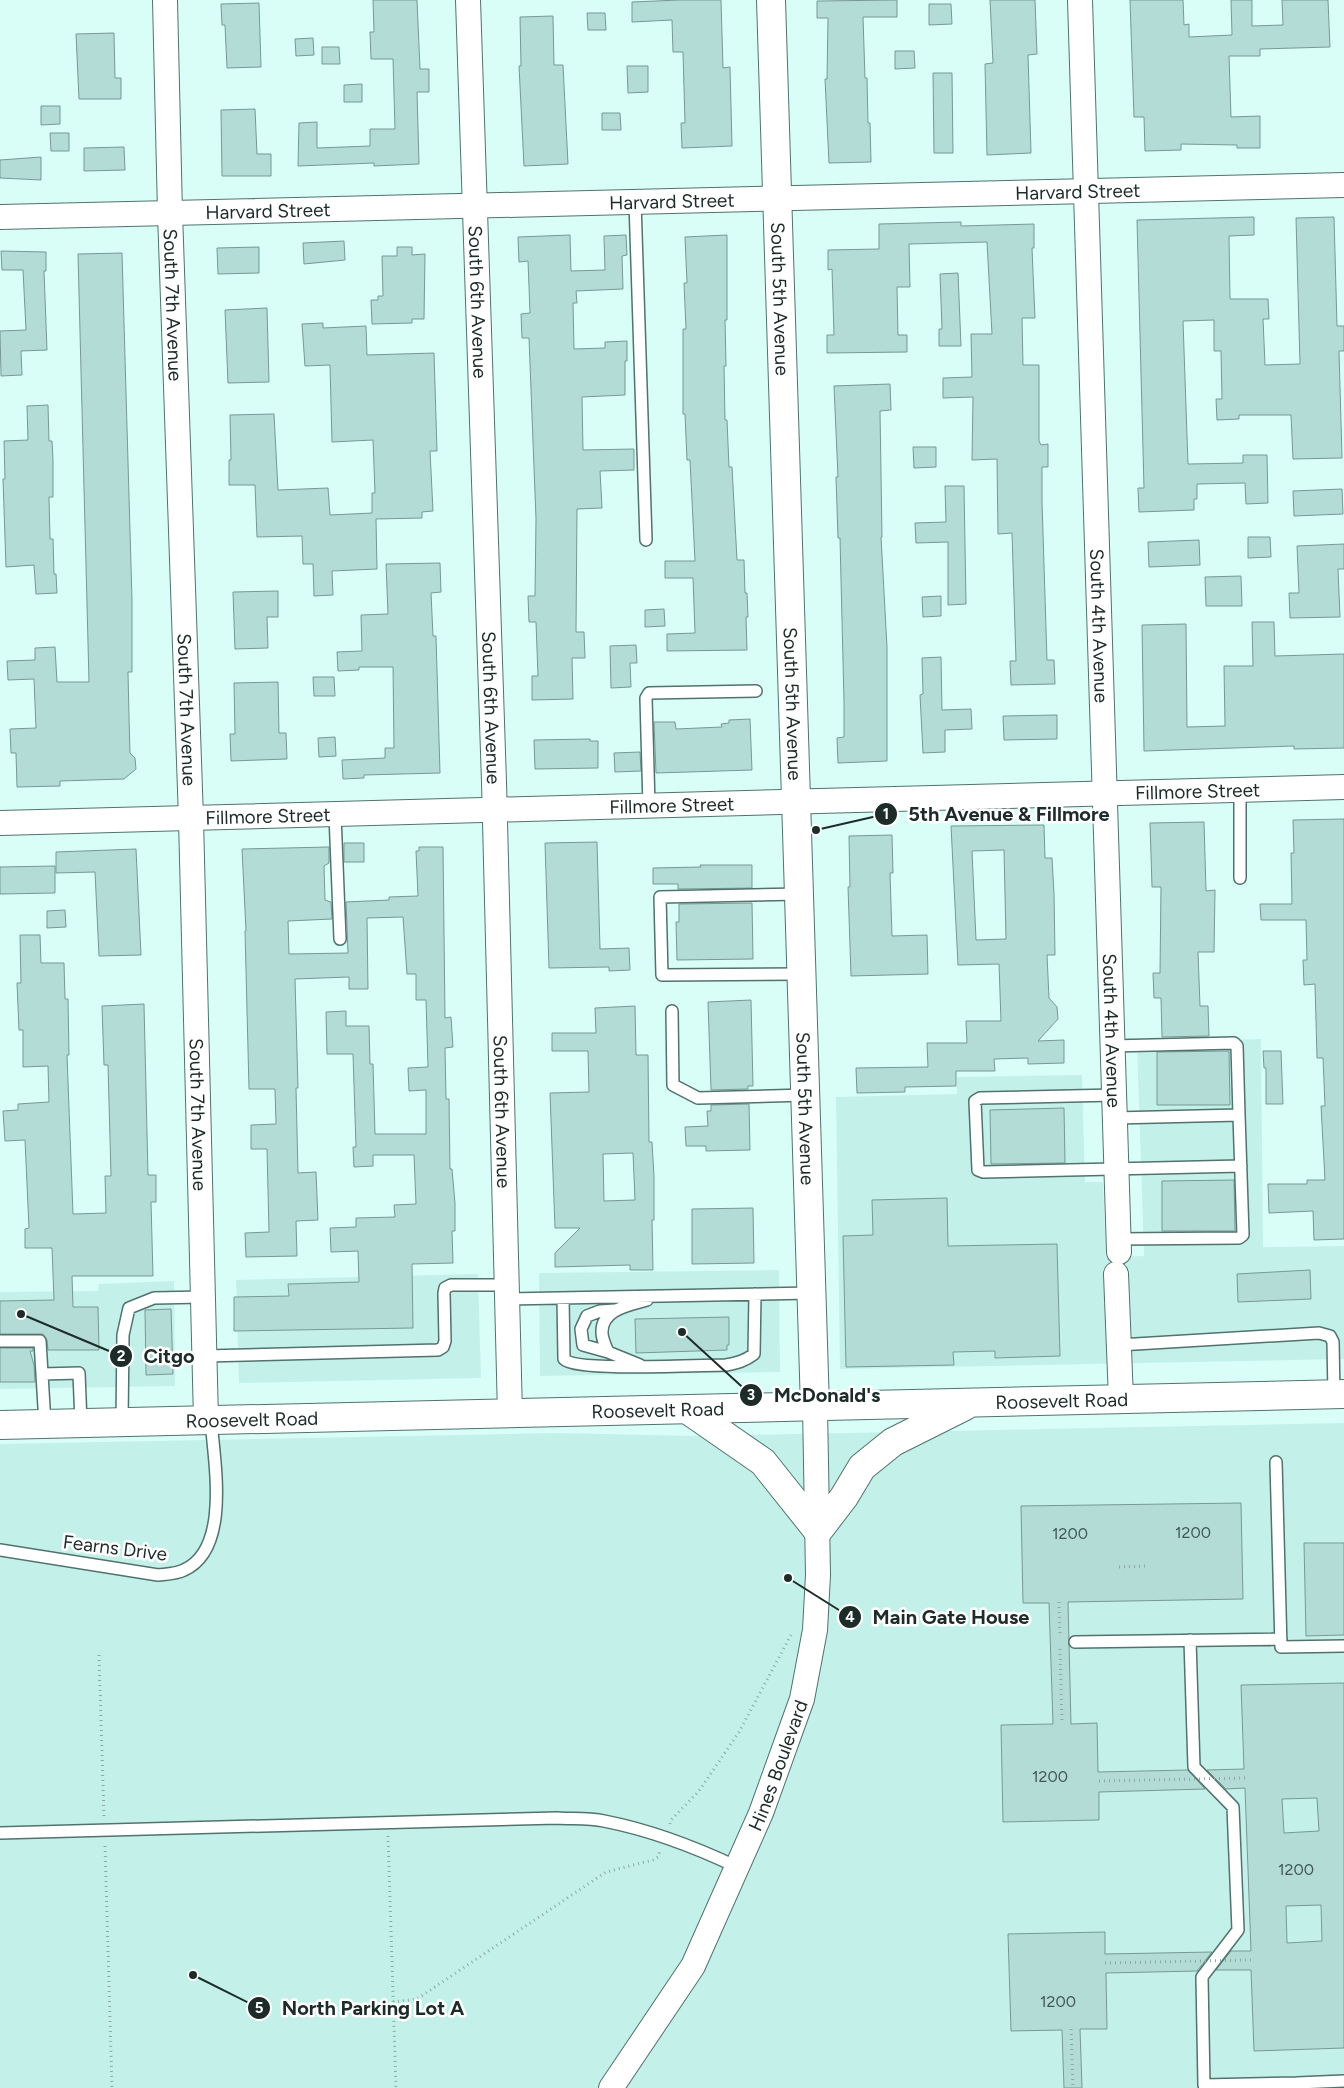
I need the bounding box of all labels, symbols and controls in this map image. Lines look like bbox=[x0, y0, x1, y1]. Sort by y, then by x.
street label: Harvard Street bbox=[1015, 178, 1141, 204]
street label: Harvard Street bbox=[609, 188, 735, 214]
street label: Harvard Street bbox=[205, 198, 331, 224]
street label: South 5th Avenue bbox=[766, 222, 794, 376]
street label: South 6th Avenue bbox=[464, 225, 492, 379]
street label: South 7th Avenue bbox=[159, 228, 187, 382]
street label: South 4th Avenue bbox=[1086, 548, 1113, 703]
street label: South 5th Avenue bbox=[779, 627, 807, 781]
street label: South 6th Avenue bbox=[477, 631, 506, 785]
street label: South 7th Avenue bbox=[173, 633, 201, 786]
street label: Fillmore Street bbox=[1135, 778, 1260, 804]
street label: Fillmore Street bbox=[609, 792, 735, 818]
callout: 5th Avenue & Fillmore bbox=[873, 796, 1120, 831]
text: 5th Avenue & Fillmore bbox=[908, 802, 1110, 826]
street label: Fillmore Street bbox=[205, 803, 331, 829]
text: 1 bbox=[883, 805, 889, 823]
street label: South 4th Avenue bbox=[1098, 953, 1126, 1108]
street label: South 5th Avenue bbox=[792, 1031, 820, 1186]
street label: South 6th Avenue bbox=[489, 1035, 516, 1188]
street label: South 7th Avenue bbox=[185, 1038, 212, 1191]
callout: Citgo bbox=[108, 1338, 205, 1373]
text: Citgo bbox=[143, 1344, 195, 1368]
text: 2 bbox=[117, 1347, 126, 1365]
callout: McDonald's bbox=[739, 1377, 890, 1412]
text: McDonald's bbox=[774, 1383, 880, 1407]
text: 3 bbox=[747, 1386, 755, 1404]
street label: Roosevelt Road bbox=[995, 1387, 1128, 1414]
street label: Roosevelt Road bbox=[591, 1397, 725, 1423]
street label: Roosevelt Road bbox=[185, 1406, 319, 1432]
house number: 1200 bbox=[1175, 1523, 1211, 1542]
house number: 1200 bbox=[1052, 1524, 1088, 1543]
street label: Fearns Drive bbox=[62, 1530, 168, 1566]
callout: Main Gate House bbox=[838, 1599, 1040, 1634]
text: Main Gate House bbox=[873, 1605, 1029, 1629]
text: 4 bbox=[845, 1608, 855, 1626]
street label: Hines Boulevard bbox=[743, 1697, 812, 1834]
house number: 1200 bbox=[1032, 1767, 1068, 1786]
house number: 1200 bbox=[1278, 1860, 1314, 1879]
callout: North Parking Lot A bbox=[247, 1990, 474, 2025]
house number: 1200 bbox=[1040, 1992, 1076, 2011]
text: North Parking Lot A bbox=[282, 1996, 465, 2020]
text: 5 bbox=[255, 1999, 264, 2017]

